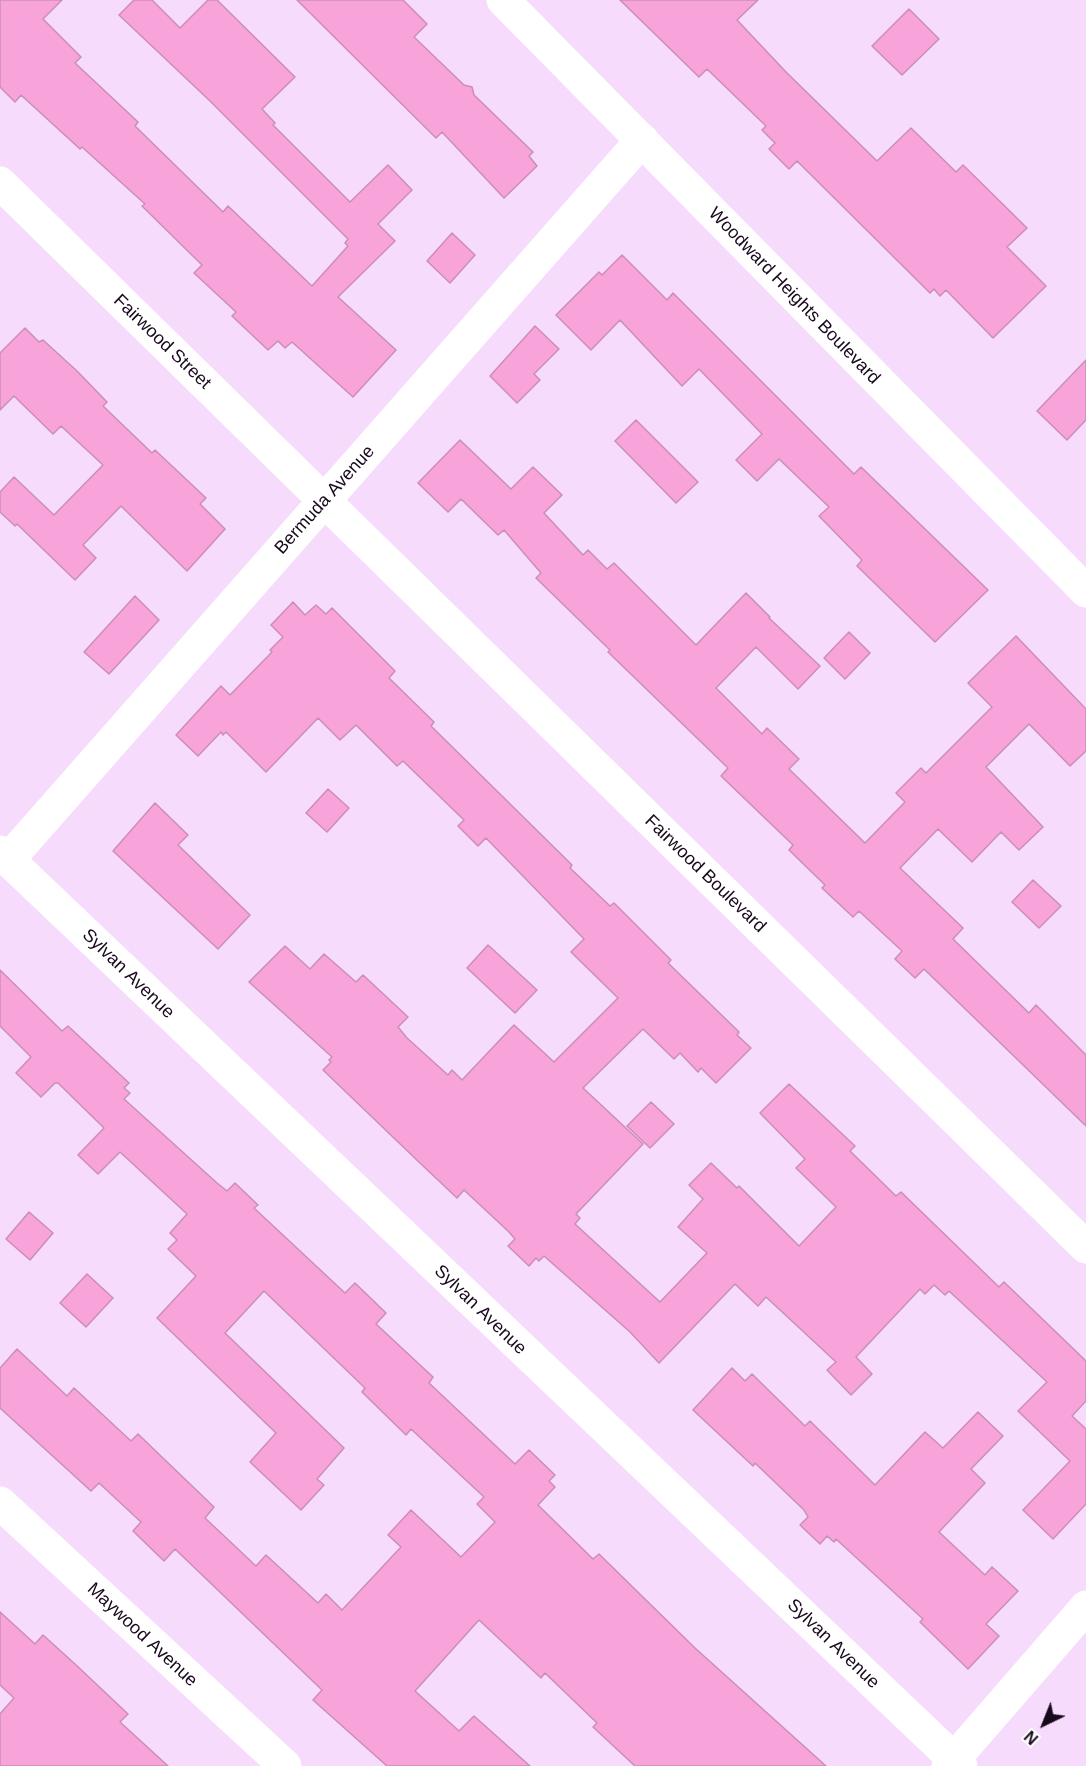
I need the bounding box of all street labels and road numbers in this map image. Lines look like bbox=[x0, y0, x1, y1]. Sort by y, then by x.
street label: Woodward Heights Boulevard bbox=[704, 203, 884, 389]
street label: Fairwood Street bbox=[109, 290, 215, 394]
street label: Bermuda Avenue bbox=[271, 441, 379, 559]
street label: Fairwood Boulevard bbox=[640, 811, 770, 937]
street label: Sylvan Avenue bbox=[77, 925, 179, 1023]
street label: Sylvan Avenue bbox=[429, 1261, 531, 1359]
street label: Maywood Avenue bbox=[82, 1578, 202, 1692]
street label: Sylvan Avenue bbox=[782, 1595, 884, 1693]

